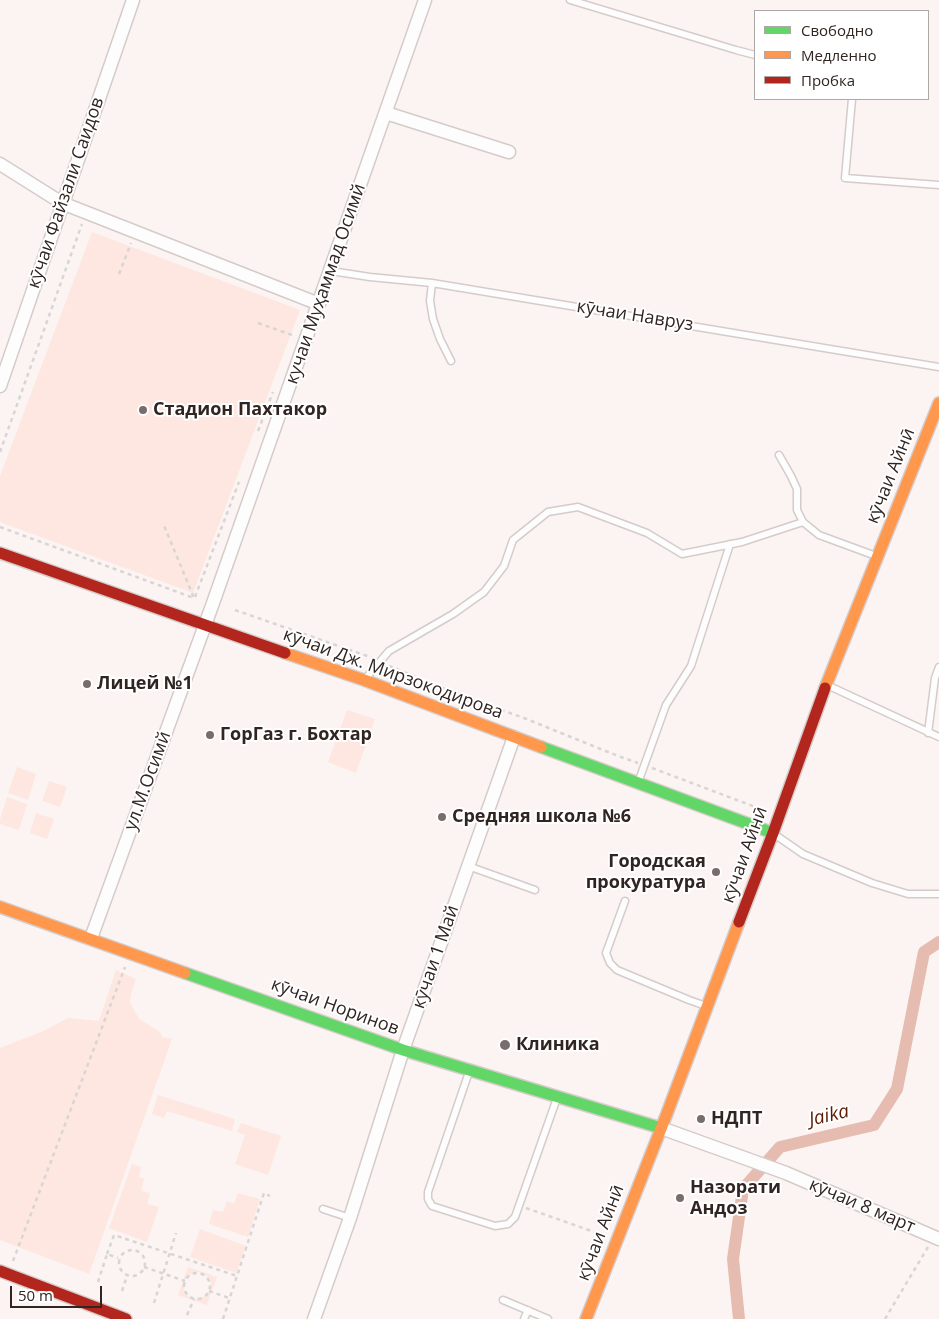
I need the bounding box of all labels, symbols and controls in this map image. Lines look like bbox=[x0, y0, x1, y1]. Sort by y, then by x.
legend bbox=[754, 10, 929, 100]
text: Свободно bbox=[801, 20, 873, 40]
text: Медленно bbox=[801, 45, 877, 65]
text: Пробка bbox=[801, 70, 855, 90]
street label: кӯчаи Файзали Саидов bbox=[23, 95, 109, 291]
street label: кучаи Муҳаммад Осимй bbox=[282, 181, 370, 387]
street label: кӯчаи Навруз bbox=[575, 296, 695, 336]
place label: Стадион Пахтакор bbox=[153, 399, 327, 421]
marker: Стадион Пахтакор bbox=[137, 404, 149, 416]
street label: кӯчаи Айнӣ bbox=[862, 425, 920, 527]
street label: кӯчаи Дж. Мирзокодирова bbox=[280, 624, 506, 724]
place label: Лицей №1 bbox=[97, 673, 193, 695]
marker: Лицей №1 bbox=[81, 678, 93, 690]
place label: ГорГаз г. Бохтар bbox=[220, 724, 372, 746]
street label: ул.М.Осимй bbox=[120, 729, 176, 833]
marker: ГорГаз г. Бохтар bbox=[204, 729, 216, 741]
street label: кӯчаи Айнӣ bbox=[718, 804, 772, 906]
place label: Средняя школа №6 bbox=[452, 806, 631, 828]
marker: Средняя школа №6 bbox=[436, 811, 448, 823]
place label: Городская прокуратура bbox=[586, 851, 706, 894]
marker: Городская прокуратура bbox=[710, 866, 722, 878]
street label: кӯчаи 1 Май bbox=[408, 902, 464, 1012]
street label: кӯчаи Норинов bbox=[268, 974, 402, 1040]
place label: Клиника bbox=[516, 1034, 600, 1056]
marker: Клиника bbox=[498, 1038, 512, 1052]
water label: Jaika bbox=[807, 1100, 851, 1132]
place label: НДПТ bbox=[711, 1108, 762, 1130]
marker: НДПТ bbox=[695, 1113, 707, 1125]
street label: кӯчаи 8 март bbox=[806, 1174, 918, 1238]
place label: Назорати Андоз bbox=[690, 1177, 781, 1220]
street label: кӯчаи Айнӣ bbox=[573, 1182, 629, 1284]
marker: Назорати Андоз bbox=[674, 1192, 686, 1204]
scale bar bbox=[12, 1276, 105, 1308]
text: 50 m bbox=[18, 1285, 53, 1305]

